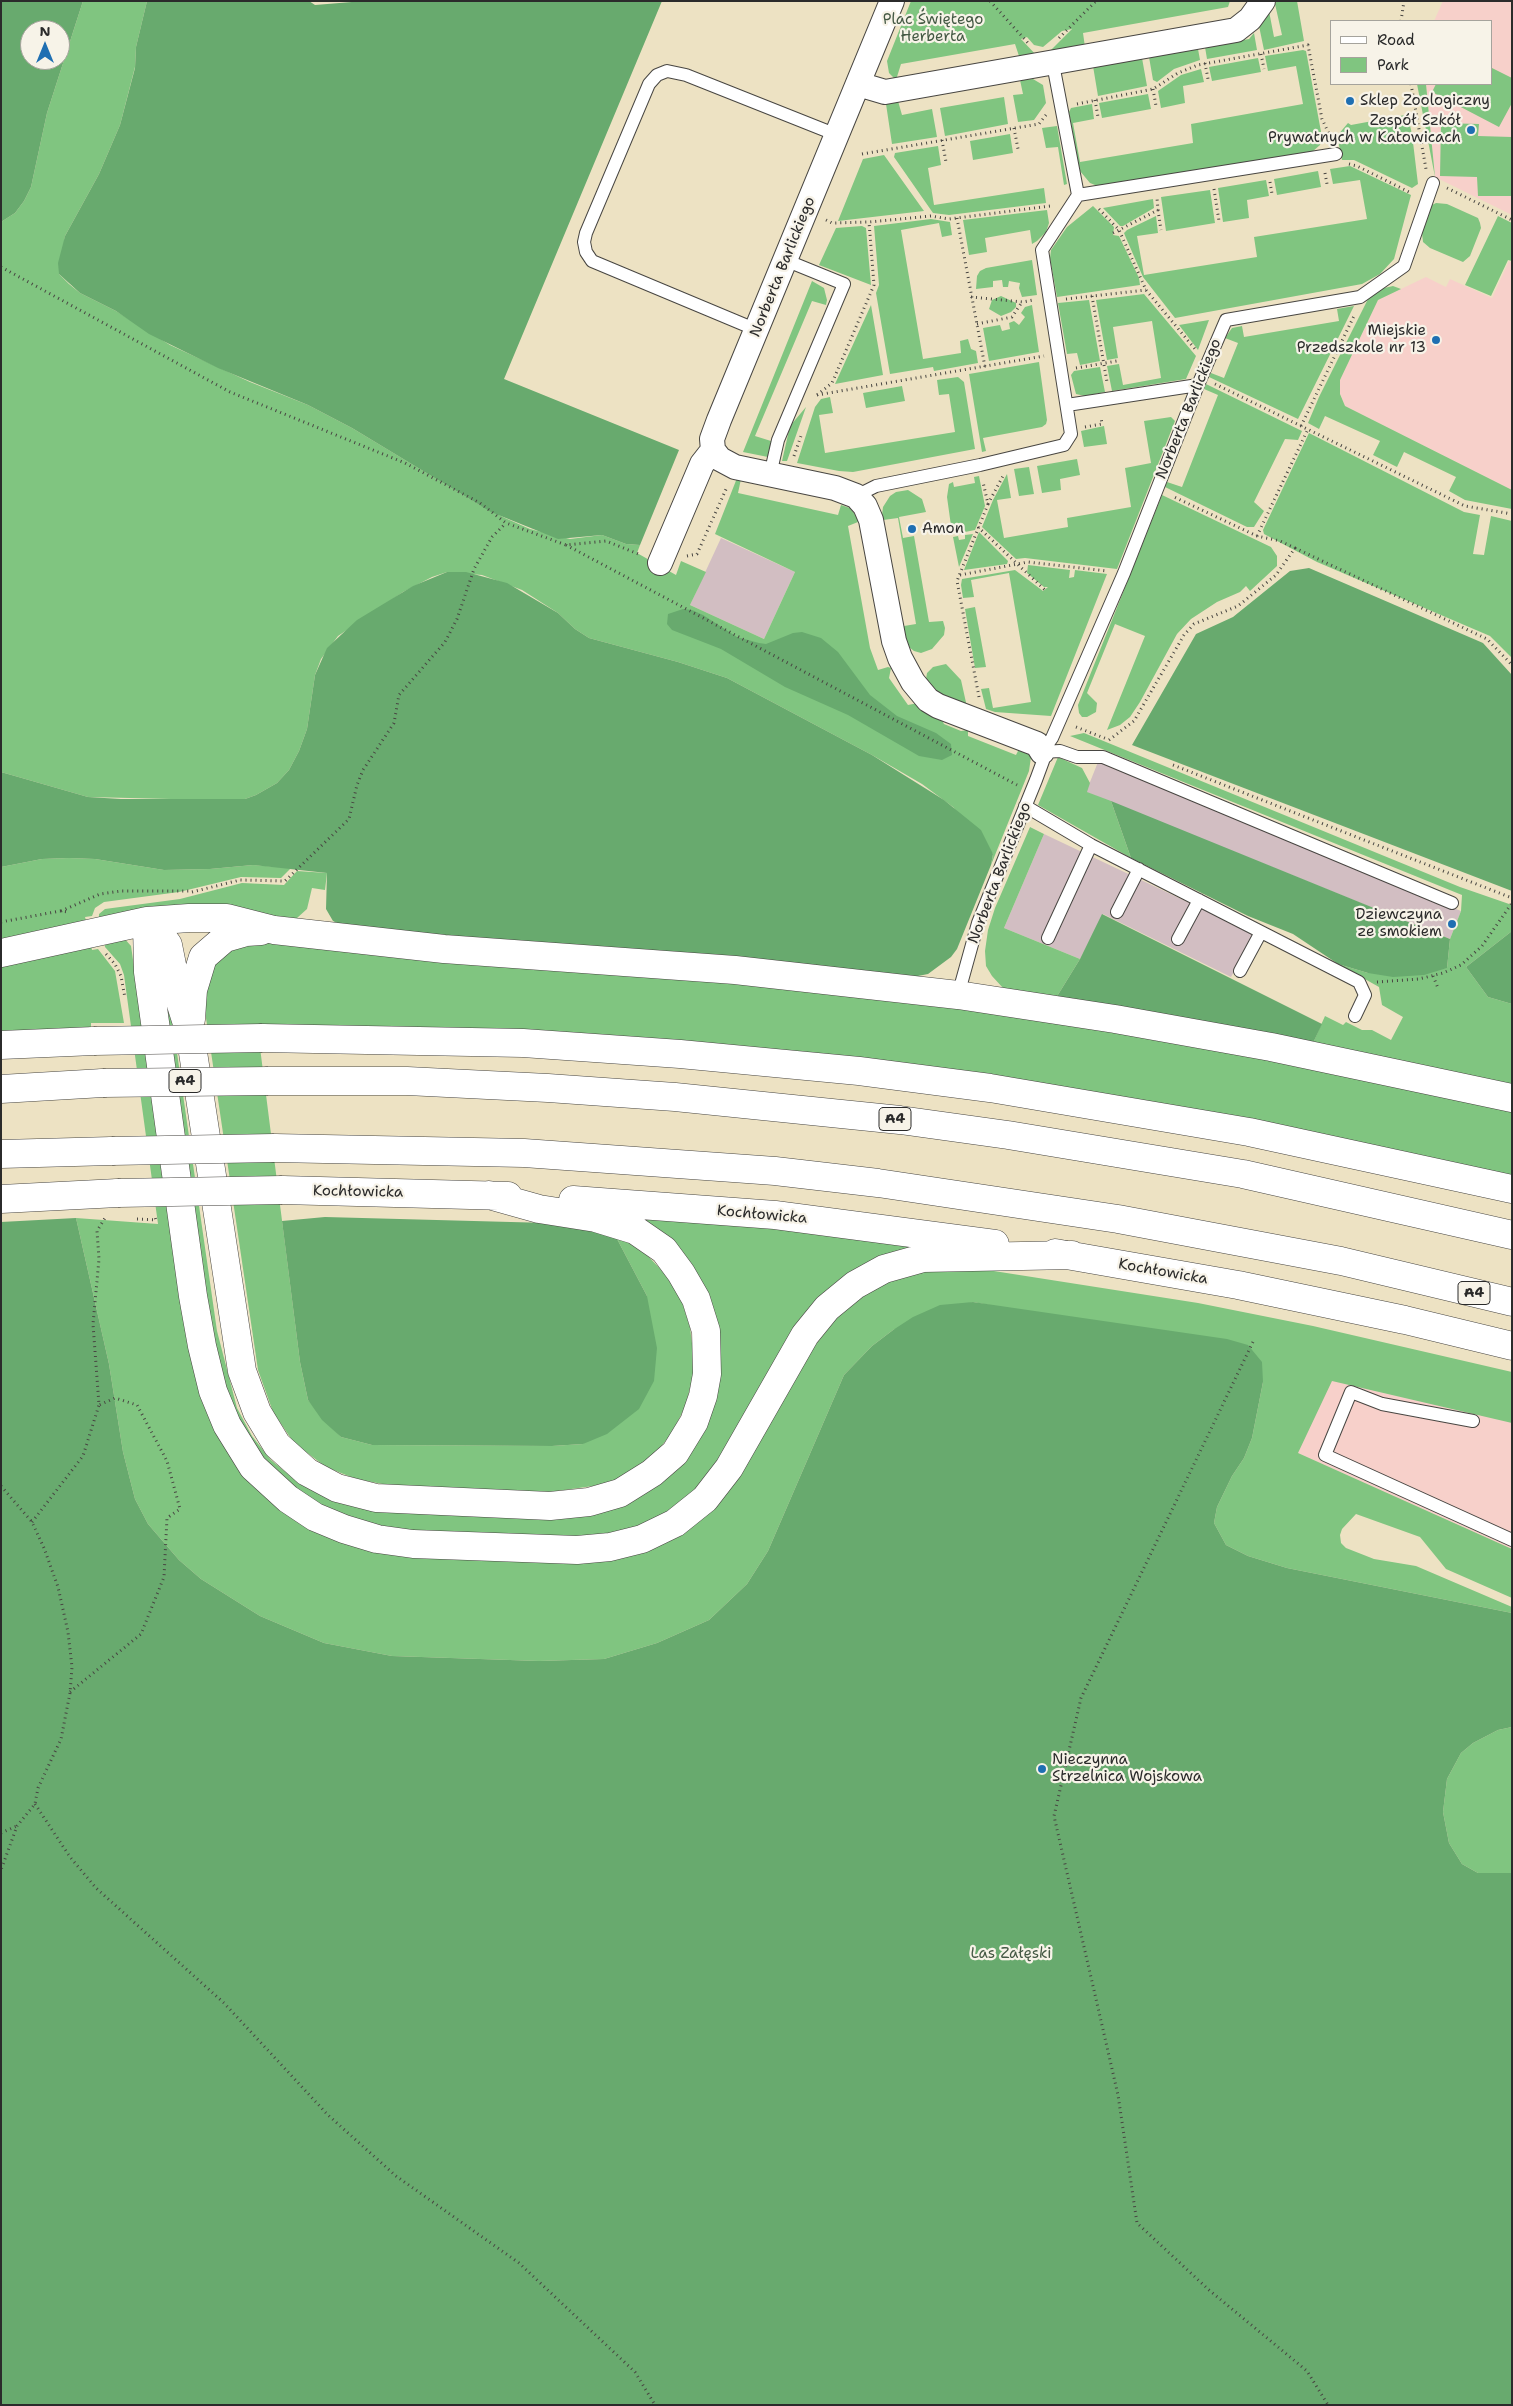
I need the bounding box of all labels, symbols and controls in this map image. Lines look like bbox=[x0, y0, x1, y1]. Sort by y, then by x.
park label: Plac Świętego Herberta bbox=[883, 11, 983, 46]
north arrow bbox=[20, 20, 70, 70]
legend bbox=[1330, 20, 1493, 85]
text: N bbox=[39, 22, 51, 40]
text: Road bbox=[1377, 30, 1415, 50]
text: Park bbox=[1377, 55, 1409, 75]
place label: Sklep Zoologiczny bbox=[1360, 92, 1490, 110]
marker: Sklep Zoologiczny bbox=[1344, 95, 1356, 107]
place label: Zespół Szkół Prywatnych w Katowicach bbox=[1268, 112, 1461, 147]
marker: Zespół Szkół Prywatnych w Katowicach bbox=[1465, 124, 1477, 136]
street label: Norberta Barlickiego bbox=[747, 194, 819, 340]
place label: Miejskie Przedszkole nr 13 bbox=[1297, 322, 1426, 357]
marker: Miejskie Przedszkole nr 13 bbox=[1430, 334, 1442, 346]
street label: Norberta Barlickiego bbox=[1153, 336, 1225, 482]
place label: Amon bbox=[922, 520, 964, 538]
marker: Amon bbox=[906, 523, 918, 535]
street label: Norberta Barlickiego bbox=[965, 800, 1035, 946]
place label: Dziewczyna ze smokiem bbox=[1356, 906, 1442, 941]
marker: Dziewczyna ze smokiem bbox=[1446, 918, 1458, 930]
road number: A4 bbox=[169, 1070, 201, 1092]
road number: A4 bbox=[879, 1108, 911, 1130]
street label: Kochłowicka bbox=[313, 1182, 403, 1202]
street label: Kochłowicka bbox=[716, 1202, 808, 1228]
street label: Kochłowicka bbox=[1117, 1255, 1209, 1289]
road number: A4 bbox=[1458, 1282, 1490, 1305]
place label: Nieczynna Strzelnica Wojskowa bbox=[1052, 1751, 1202, 1786]
marker: Nieczynna Strzelnica Wojskowa bbox=[1036, 1763, 1048, 1775]
park label: Las Załęski bbox=[970, 1945, 1052, 1963]

